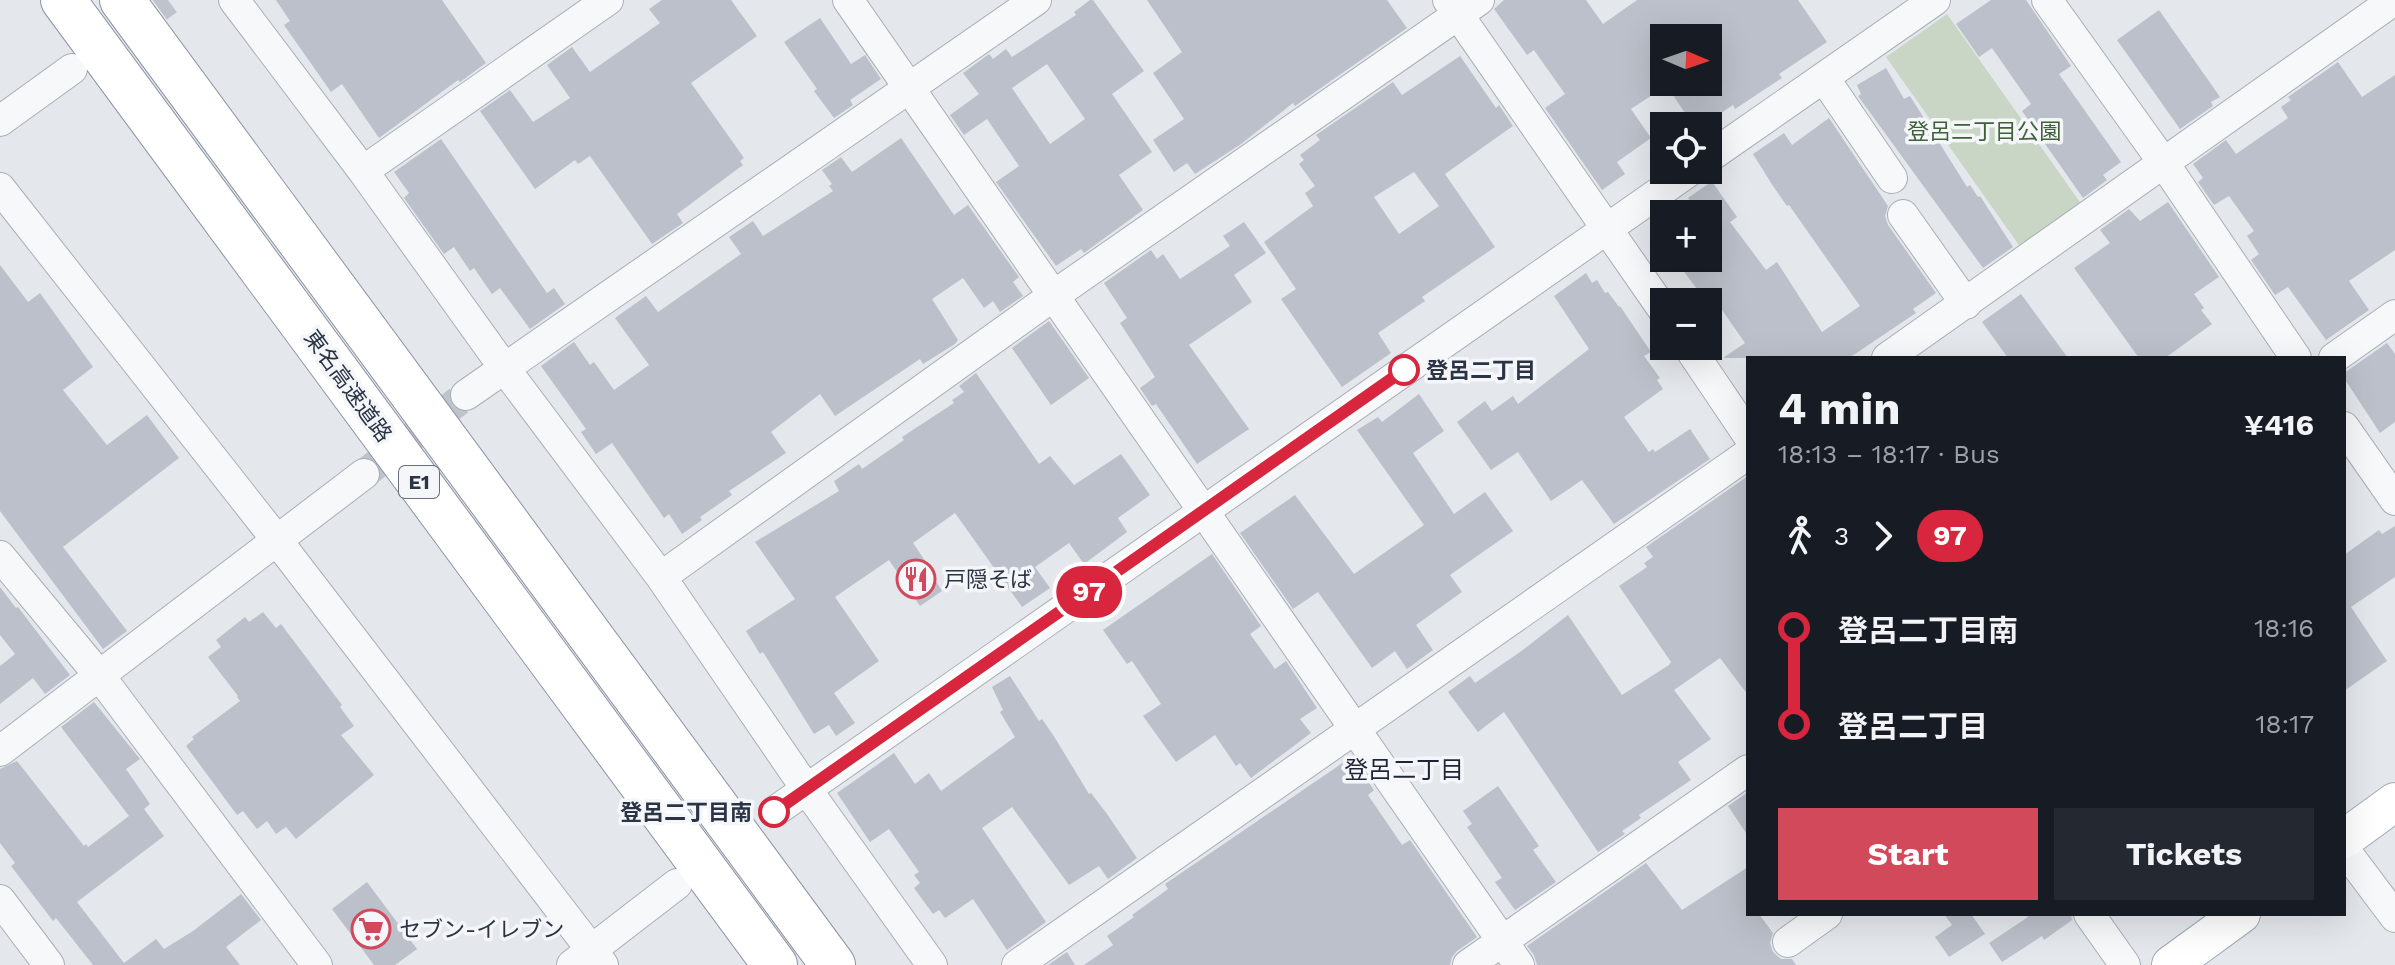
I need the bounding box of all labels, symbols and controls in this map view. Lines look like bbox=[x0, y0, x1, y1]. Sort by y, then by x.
north arrow bbox=[1650, 24, 1722, 96]
map controls bbox=[1650, 24, 1722, 360]
button: locate bbox=[1650, 112, 1722, 184]
park label: 登呂二丁目公園 bbox=[1907, 119, 2061, 144]
button: + bbox=[1650, 200, 1722, 272]
button: − bbox=[1650, 288, 1722, 360]
street label: 東名高速道路 bbox=[299, 325, 397, 447]
marker: 登呂二丁目 bbox=[1389, 355, 1419, 385]
place label: 登呂二丁目 bbox=[1426, 358, 1536, 383]
text: 4 min bbox=[1778, 383, 1901, 435]
text: ¥416 bbox=[2244, 407, 2314, 442]
text: 18:13 – 18:17 · Bus bbox=[1778, 439, 2000, 469]
road number: E1 bbox=[399, 466, 439, 498]
icon: walk bbox=[1778, 514, 1822, 558]
icon: forward bbox=[1861, 514, 1905, 558]
text: 97 bbox=[1933, 519, 1967, 552]
text: 3 bbox=[1834, 521, 1849, 551]
restaurant icon: 戸隠そば bbox=[895, 558, 937, 600]
line badge: 97 bbox=[1053, 566, 1125, 618]
place label: 戸隠そば bbox=[944, 567, 1032, 592]
text: 97 bbox=[1072, 575, 1106, 608]
text: 登呂二丁目南 bbox=[1838, 613, 2018, 648]
text: 18:16 bbox=[2254, 613, 2314, 643]
text: 登呂二丁目 bbox=[1838, 709, 1988, 744]
text: 18:17 bbox=[2255, 709, 2314, 739]
district label: 登呂二丁目 bbox=[1344, 756, 1464, 784]
marker: 登呂二丁目南 bbox=[759, 797, 789, 827]
place label: 登呂二丁目南 bbox=[620, 800, 752, 825]
button: Start bbox=[1778, 808, 2038, 900]
button: Tickets bbox=[2054, 808, 2314, 900]
supermarket icon: セブン-イレブン bbox=[350, 908, 392, 950]
place label: セブン-イレブン bbox=[399, 917, 564, 942]

